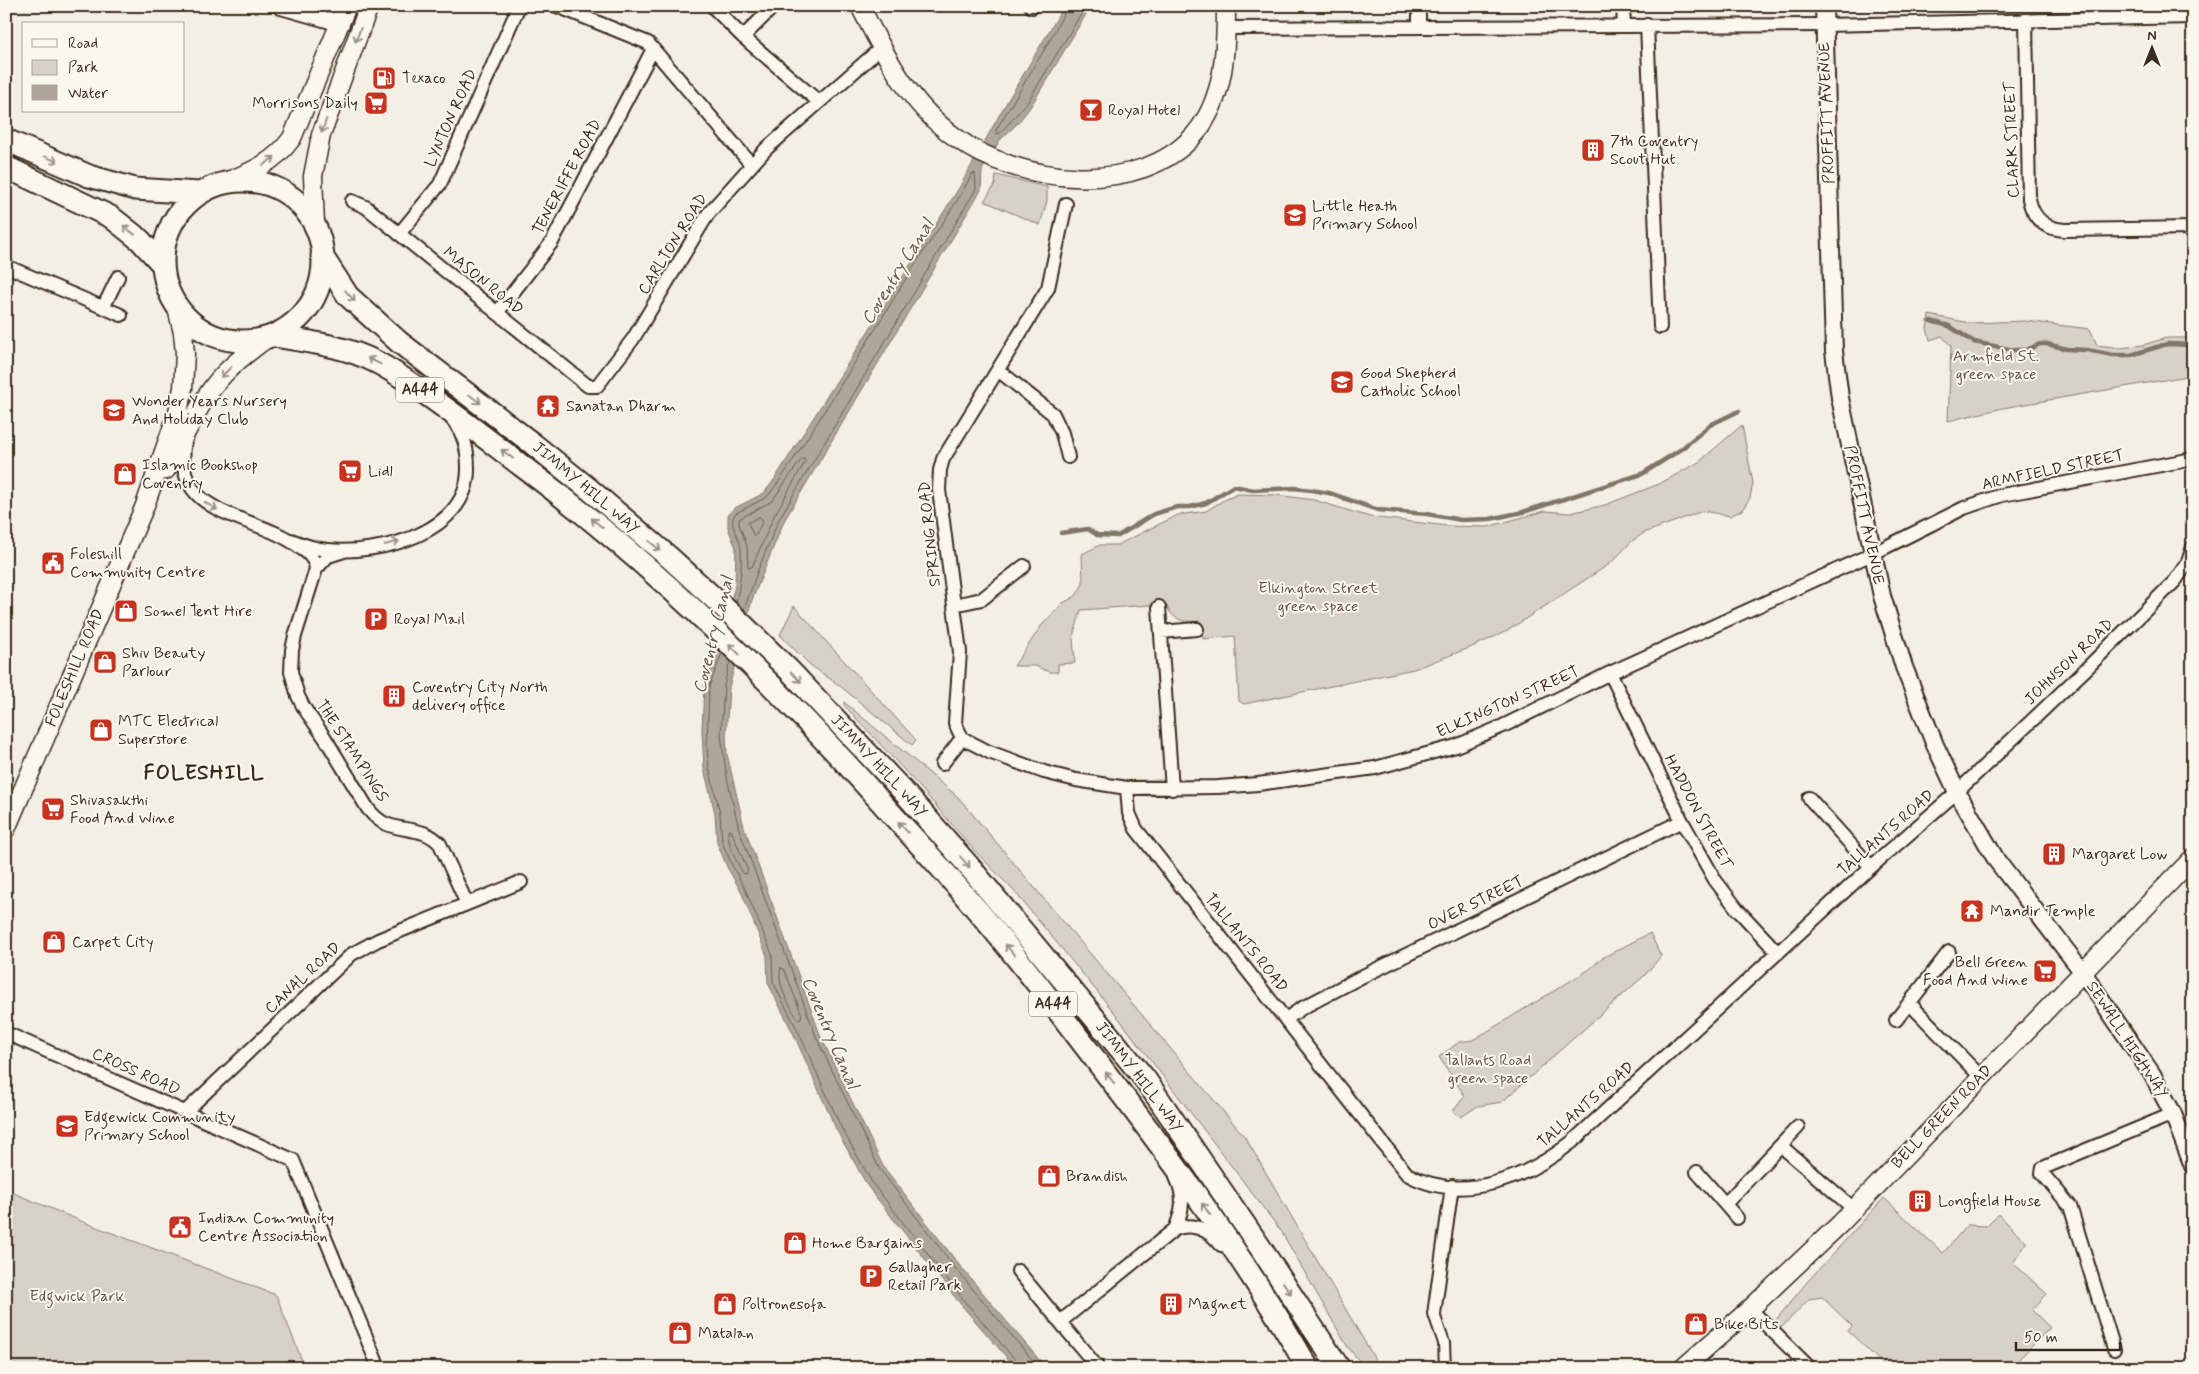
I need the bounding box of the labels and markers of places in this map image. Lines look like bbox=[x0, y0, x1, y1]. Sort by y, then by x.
fuel station icon: Texaco bbox=[371, 65, 397, 91]
place label: Texaco bbox=[402, 68, 446, 89]
supermarket icon: Morrisons Daily bbox=[363, 90, 389, 116]
place label: Morrisons Daily bbox=[252, 93, 358, 114]
bar icon: Royal Hotel bbox=[1078, 97, 1104, 123]
place label: Royal Hotel bbox=[1108, 100, 1180, 121]
place label: 7th Coventry Scout Hut bbox=[1610, 131, 1698, 170]
building icon: 7th Coventry Scout Hut bbox=[1580, 137, 1606, 163]
place label: Little Heath Primary School bbox=[1312, 196, 1418, 235]
school or university icon: Little Heath Primary School bbox=[1282, 202, 1308, 228]
place label: Good Shepherd Catholic School bbox=[1360, 363, 1461, 402]
school or university icon: Good Shepherd Catholic School bbox=[1329, 369, 1355, 395]
place label: Wonder Years Nursery And Holiday Club bbox=[132, 391, 287, 430]
temple icon: Sanatan Dharm bbox=[535, 393, 561, 419]
place label: Sanatan Dharm bbox=[566, 396, 676, 417]
school or university icon: Wonder Years Nursery And Holiday Club bbox=[101, 397, 127, 423]
place label: Islamic Bookshop Coventry bbox=[142, 455, 258, 494]
supermarket icon: Lidl bbox=[337, 458, 363, 484]
shop icon: Islamic Bookshop Coventry bbox=[112, 461, 138, 487]
place label: Lidl bbox=[368, 461, 393, 482]
place label: Foleshill Community Centre bbox=[70, 544, 205, 583]
public building icon: Foleshill Community Centre bbox=[40, 550, 66, 576]
shop icon: Somel Tent Hire bbox=[113, 598, 139, 624]
place label: Somel Tent Hire bbox=[144, 601, 252, 622]
parking icon: Royal Mail bbox=[363, 606, 389, 632]
place label: Royal Mail bbox=[394, 609, 465, 630]
place label: Shiv Beauty Parlour bbox=[122, 643, 206, 682]
shop icon: Shiv Beauty Parlour bbox=[92, 649, 118, 675]
place label: Coventry City North delivery office bbox=[412, 677, 548, 716]
building icon: Coventry City North delivery office bbox=[381, 683, 407, 709]
place label: MTC Electrical Superstore bbox=[118, 711, 218, 750]
shop icon: MTC Electrical Superstore bbox=[88, 717, 114, 743]
place label: Shivasakthi Food And Wine bbox=[70, 790, 175, 829]
supermarket icon: Shivasakthi Food And Wine bbox=[40, 796, 66, 822]
building icon: Margaret Low bbox=[2041, 841, 2067, 867]
place label: Margaret Low bbox=[2072, 844, 2167, 866]
temple icon: Mandir Temple bbox=[1959, 898, 1985, 924]
place label: Mandir Temple bbox=[1990, 901, 2096, 922]
shop icon: Carpet City bbox=[41, 929, 67, 955]
place label: Carpet City bbox=[72, 932, 154, 953]
place label: Bell Green Food And Wine bbox=[1923, 952, 2028, 991]
supermarket icon: Bell Green Food And Wine bbox=[2032, 958, 2058, 984]
place label: Edgewick Community Primary School bbox=[84, 1107, 235, 1146]
school or university icon: Edgewick Community Primary School bbox=[54, 1113, 80, 1139]
shop icon: Brandish bbox=[1036, 1163, 1062, 1189]
place label: Brandish bbox=[1066, 1166, 1128, 1187]
building icon: Longfield House bbox=[1907, 1188, 1933, 1214]
place label: Longfield House bbox=[1938, 1191, 2042, 1213]
place label: Indian Community Centre Association bbox=[198, 1208, 334, 1247]
public building icon: Indian Community Centre Association bbox=[167, 1214, 193, 1240]
shop icon: Home Bargains bbox=[782, 1230, 808, 1256]
place label: Home Bargains bbox=[812, 1233, 922, 1255]
place label: Gallagher Retail Park bbox=[888, 1257, 961, 1296]
parking icon: Gallagher Retail Park bbox=[858, 1263, 884, 1289]
shop icon: Poltronesofa bbox=[712, 1291, 738, 1317]
building icon: Magnet bbox=[1158, 1291, 1184, 1317]
place label: Poltronesofa bbox=[742, 1294, 826, 1315]
place label: Magnet bbox=[1188, 1294, 1248, 1316]
shop icon: Bike Bits bbox=[1683, 1311, 1709, 1337]
place label: Bike Bits bbox=[1714, 1314, 1779, 1335]
shop icon: Matalan bbox=[667, 1320, 693, 1346]
place label: Matalan bbox=[698, 1323, 754, 1344]

